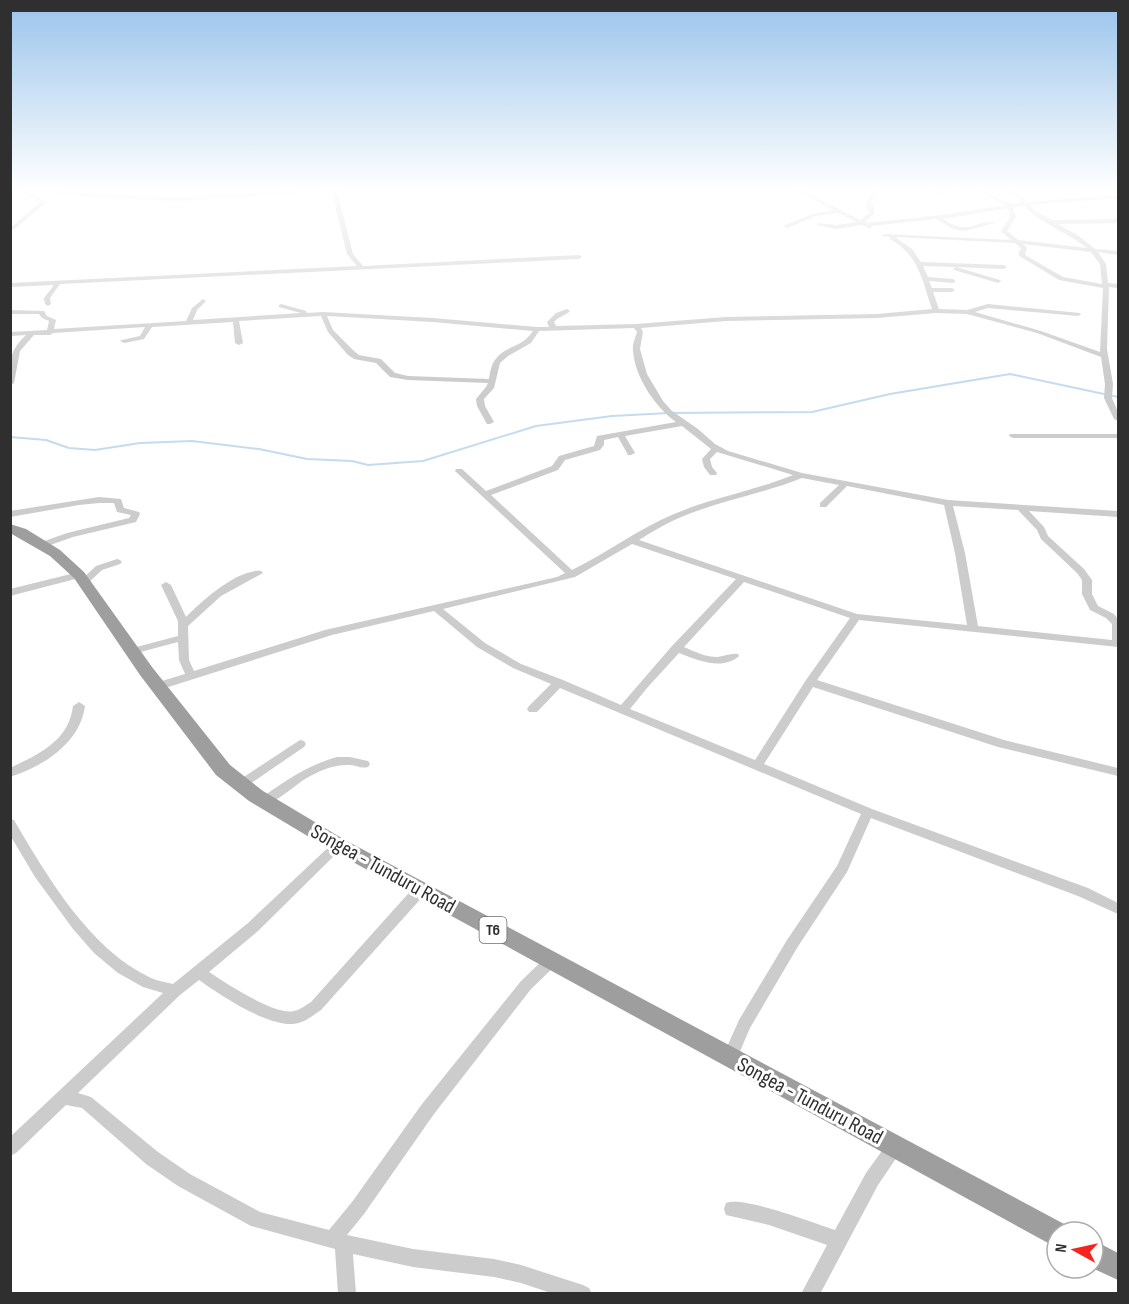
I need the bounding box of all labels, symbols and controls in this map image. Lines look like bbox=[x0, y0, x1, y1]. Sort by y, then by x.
street label: Songea - Tunduru Road bbox=[306, 819, 460, 919]
road number: T6 bbox=[480, 917, 506, 943]
street label: Songea - Tunduru Road bbox=[733, 1052, 887, 1150]
north arrow bbox=[1045, 1220, 1105, 1280]
text: N bbox=[1052, 1243, 1072, 1254]

